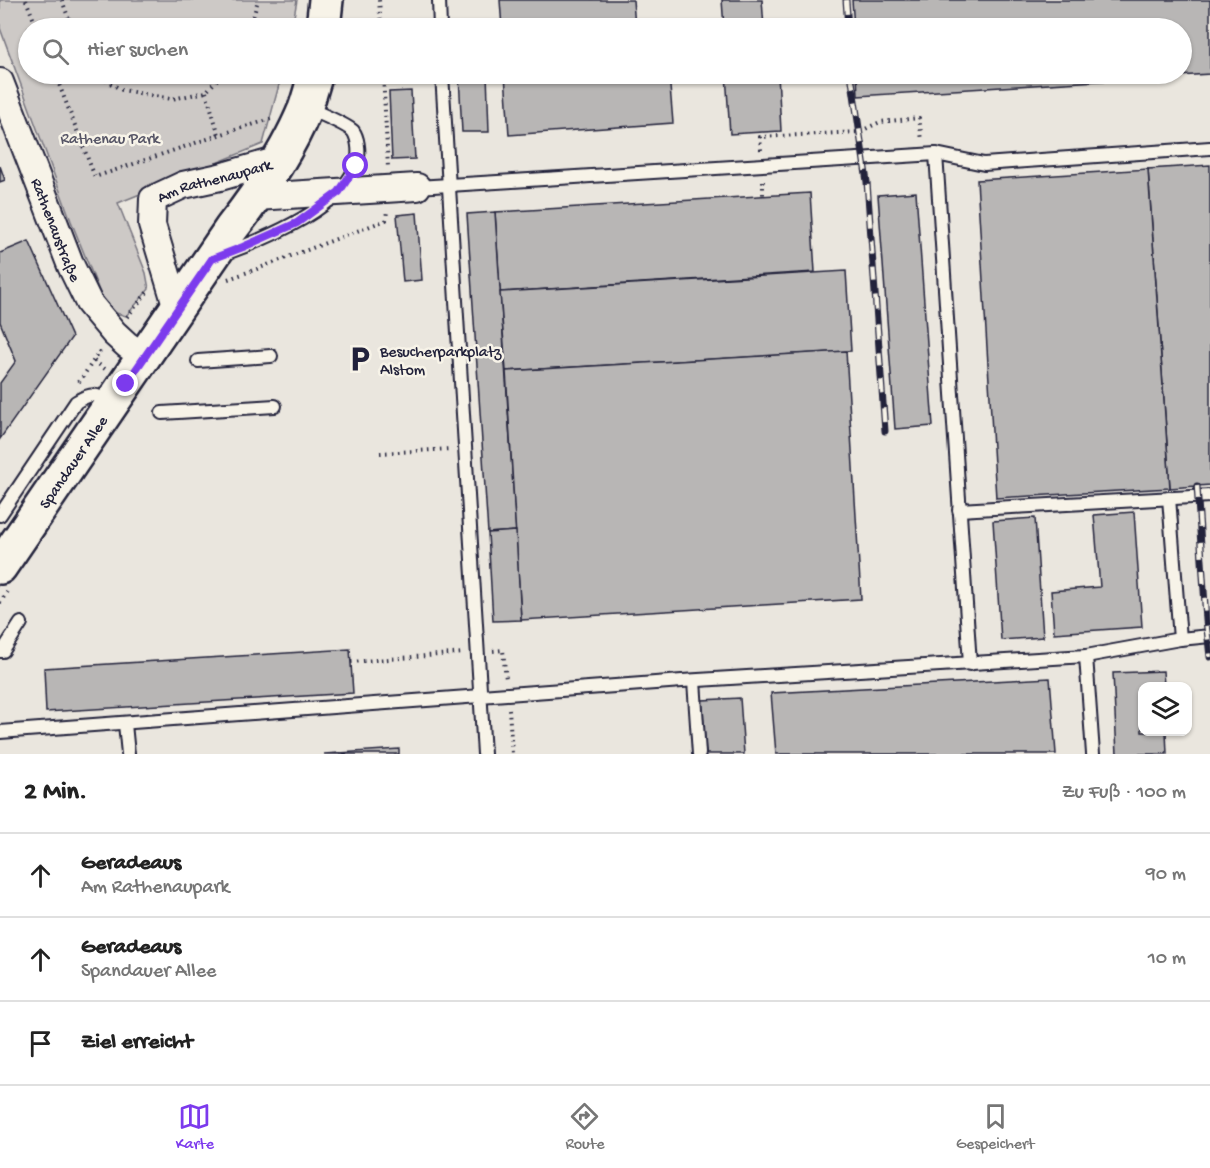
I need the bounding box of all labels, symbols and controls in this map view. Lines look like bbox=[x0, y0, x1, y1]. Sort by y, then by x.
search box bbox=[18, 18, 1192, 84]
icon: search bbox=[39, 35, 72, 68]
text: Hier suchen bbox=[87, 38, 188, 64]
park label: Rathenau Park bbox=[61, 131, 161, 150]
route start bbox=[342, 152, 368, 178]
street label: Am Rathenaupark bbox=[155, 156, 276, 209]
street label: Rathenaustraße bbox=[25, 176, 84, 286]
parking icon: Besucherparkplatz Alstom bbox=[345, 344, 375, 374]
place label: Besucherparkplatz Alstom bbox=[379, 344, 502, 381]
route end bbox=[112, 370, 138, 396]
street label: Spandauer Allee bbox=[37, 413, 114, 513]
map controls bbox=[1138, 682, 1192, 736]
button: layers bbox=[1138, 682, 1192, 736]
text: 2 Min. bbox=[24, 778, 87, 809]
text: Zu Fuß · 100 m bbox=[1062, 782, 1186, 805]
text: Geradeaus bbox=[81, 851, 181, 877]
icon: ahead bbox=[24, 859, 57, 892]
text: 90 m bbox=[1146, 864, 1186, 887]
text: Am Rathenaupark bbox=[81, 877, 229, 900]
text: Geradeaus bbox=[81, 935, 181, 961]
icon: ahead bbox=[24, 943, 57, 976]
text: 10 m bbox=[1148, 948, 1186, 971]
text: Spandauer Allee bbox=[81, 961, 216, 984]
icon: arrive bbox=[24, 1027, 57, 1060]
text: Ziel erreicht bbox=[81, 1030, 193, 1056]
tab: Karte bbox=[176, 1100, 214, 1155]
tab: Route bbox=[565, 1100, 604, 1155]
tab: Gespeichert bbox=[956, 1100, 1034, 1155]

